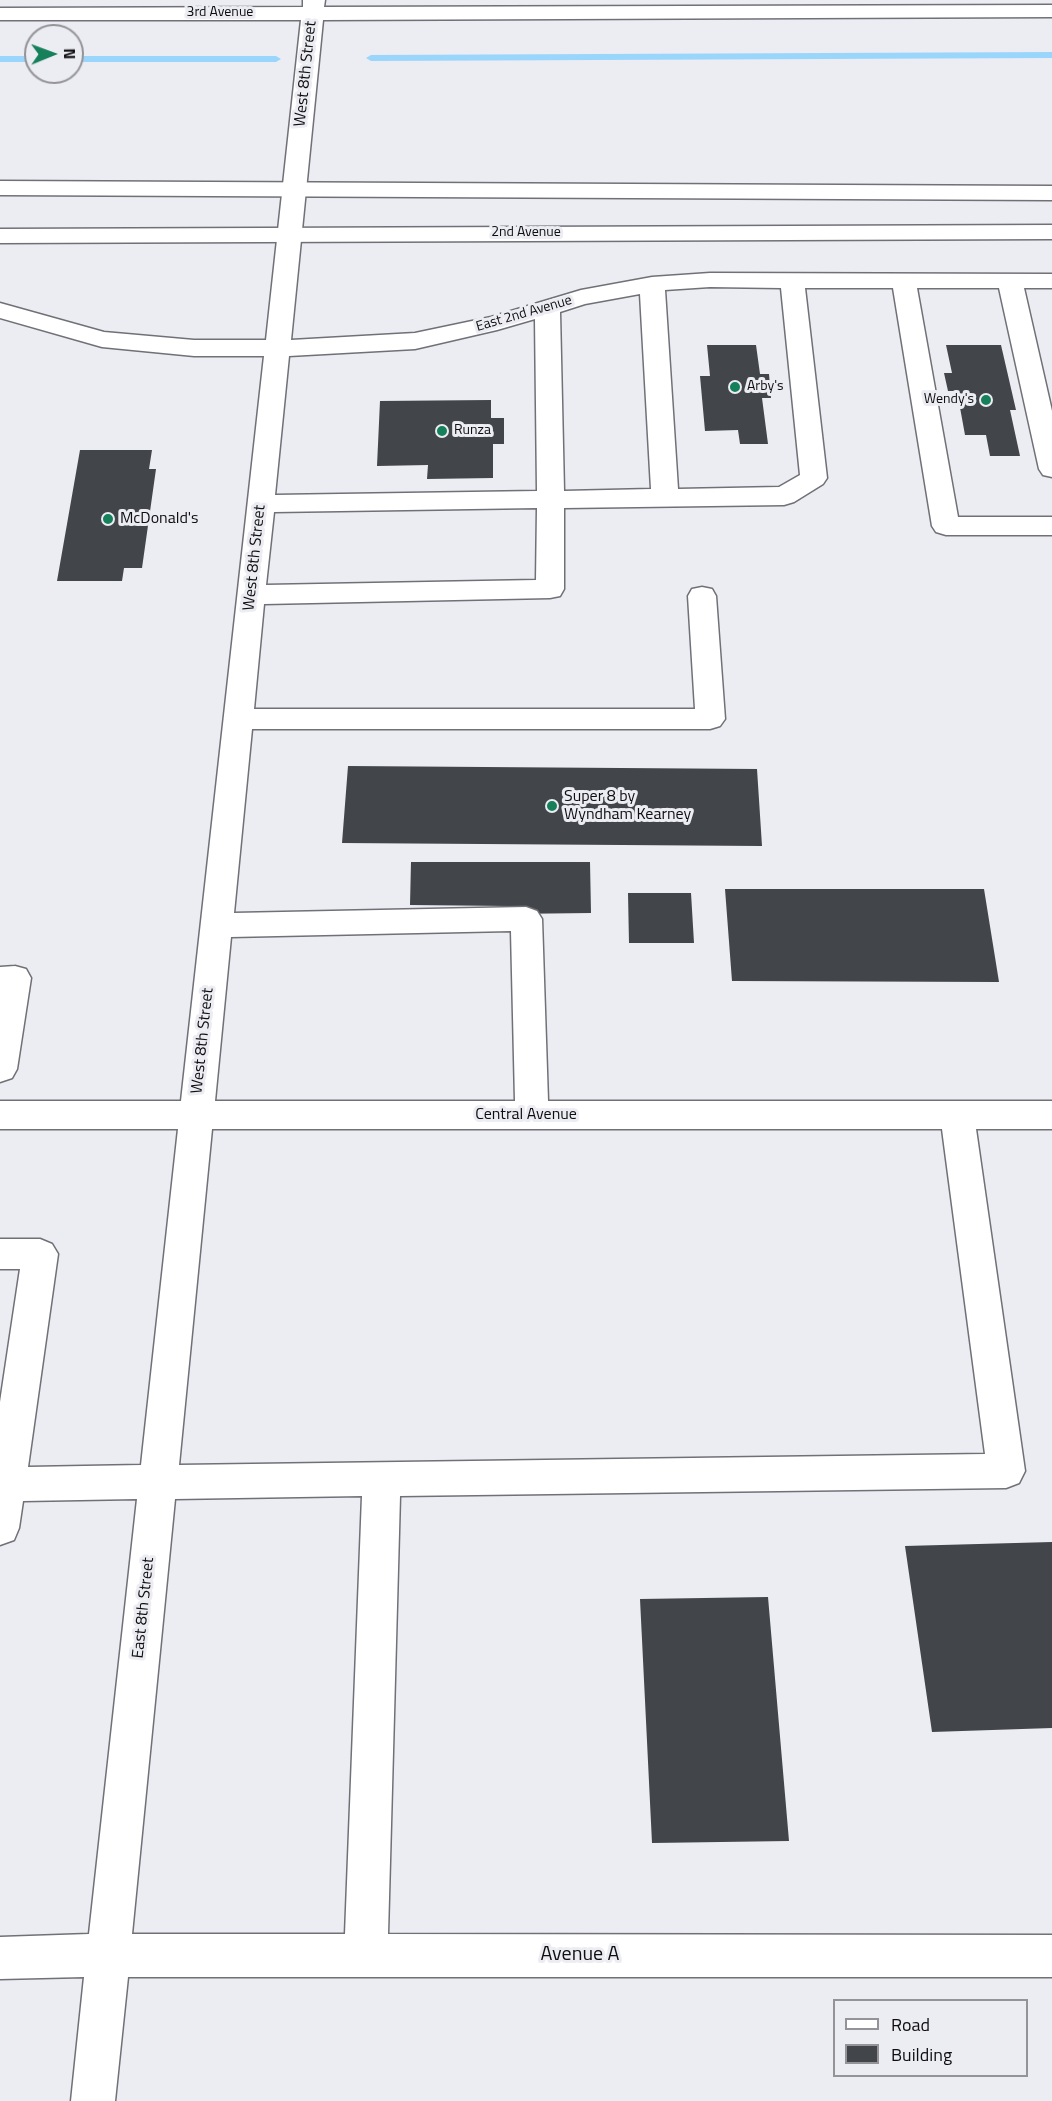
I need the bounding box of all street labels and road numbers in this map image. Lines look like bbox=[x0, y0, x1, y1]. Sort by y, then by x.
street label: 3rd Avenue bbox=[187, 5, 253, 21]
street label: West 8th Street bbox=[291, 20, 321, 128]
street label: 2nd Avenue bbox=[491, 225, 561, 241]
street label: East 2nd Avenue bbox=[474, 292, 574, 336]
street label: West 8th Street bbox=[240, 504, 270, 612]
street label: West 8th Street bbox=[188, 987, 218, 1095]
street label: Central Avenue bbox=[475, 1105, 577, 1125]
street label: East 8th Street bbox=[129, 1557, 159, 1659]
street label: Avenue A bbox=[541, 1943, 619, 1967]

